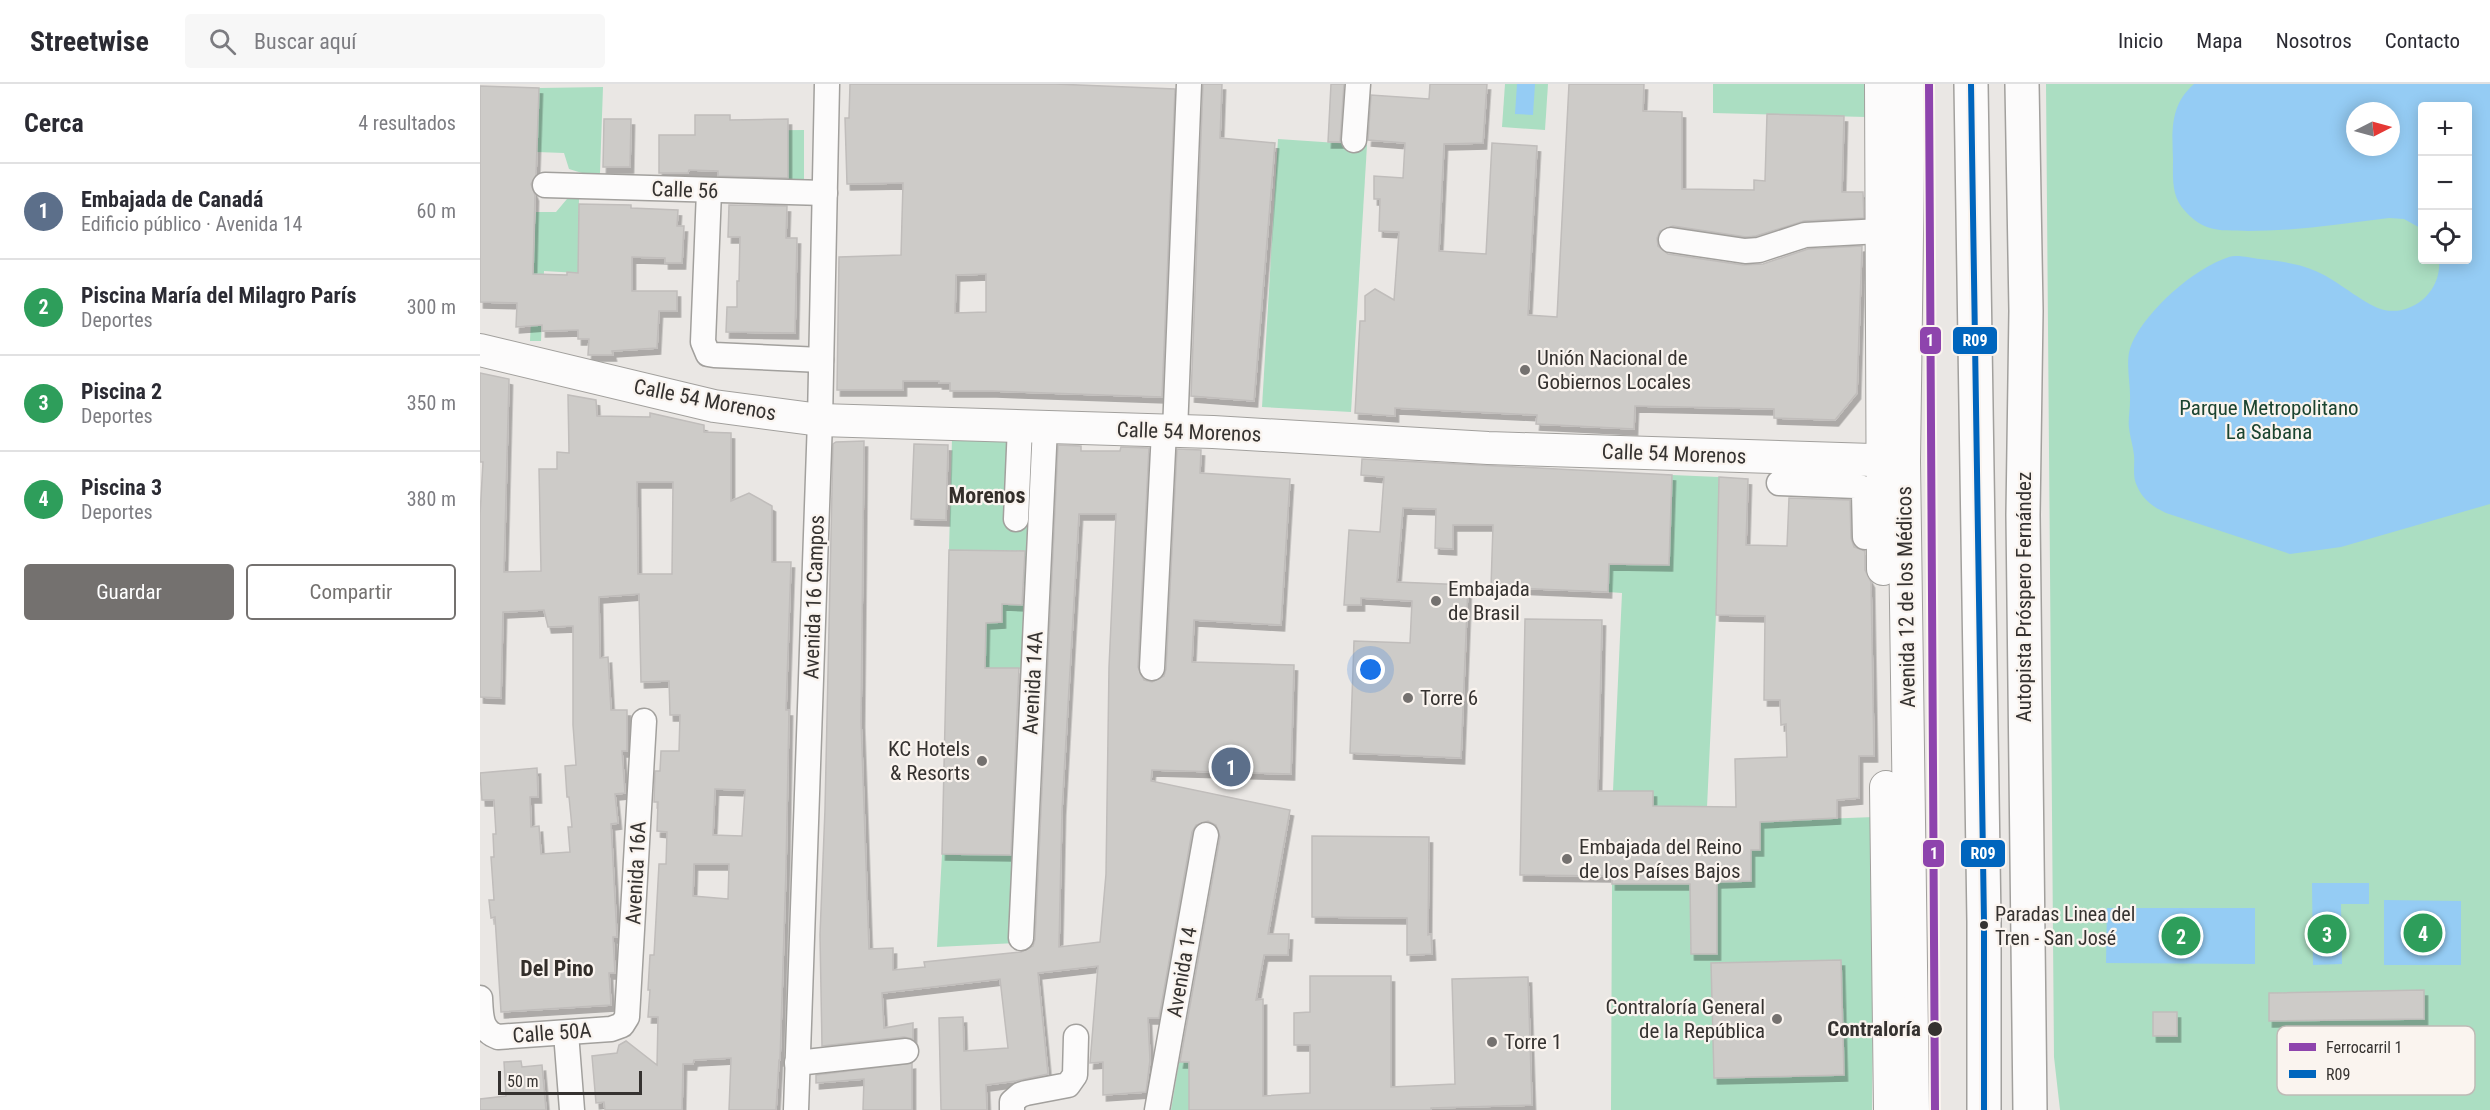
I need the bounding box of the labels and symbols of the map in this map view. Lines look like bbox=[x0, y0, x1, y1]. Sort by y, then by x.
north arrow bbox=[2346, 102, 2400, 156]
street label: Calle 56 bbox=[651, 177, 719, 203]
line badge: 1 bbox=[1919, 326, 1942, 355]
line badge: R09 bbox=[1952, 326, 1998, 355]
text: 1 bbox=[1926, 331, 1934, 350]
text: R09 bbox=[1962, 331, 1988, 350]
place label: Unión Nacional de Gobiernos Locales bbox=[1537, 346, 1691, 394]
marker: Unión Nacional de Gobiernos Locales bbox=[1518, 363, 1532, 377]
street label: Calle 54 Morenos bbox=[632, 374, 778, 426]
park label: Parque Metropolitano La Sabana bbox=[2179, 396, 2359, 444]
street label: Calle 54 Morenos bbox=[1116, 417, 1262, 447]
street label: Calle 54 Morenos bbox=[1601, 439, 1747, 469]
street label: Autopista Próspero Fernández bbox=[2012, 472, 2036, 722]
district label: Morenos bbox=[949, 483, 1026, 508]
street label: Avenida 12 de los Médicos bbox=[1892, 486, 1920, 708]
street label: Avenida 16 Campos bbox=[799, 514, 829, 680]
place label: Embajada de Brasil bbox=[1448, 577, 1530, 625]
marker: Embajada de Brasil bbox=[1429, 594, 1443, 608]
street label: Avenida 14A bbox=[1018, 631, 1048, 735]
your location bbox=[1356, 655, 1385, 684]
place label: Torre 6 bbox=[1420, 686, 1478, 710]
marker: Torre 6 bbox=[1401, 691, 1415, 705]
place label: KC Hotels & Resorts bbox=[888, 737, 970, 785]
pin: 1 bbox=[1212, 744, 1251, 790]
marker: KC Hotels & Resorts bbox=[975, 754, 989, 768]
street label: Avenida 16A bbox=[621, 821, 651, 925]
place label: Embajada del Reino de los Países Bajos bbox=[1579, 835, 1742, 883]
line badge: 1 bbox=[1922, 839, 1945, 868]
line badge: R09 bbox=[1960, 839, 2006, 868]
text: 1 bbox=[1930, 844, 1938, 863]
text: R09 bbox=[1970, 844, 1996, 863]
marker: Embajada del Reino de los Países Bajos bbox=[1560, 852, 1574, 866]
place label: Paradas Linea del Tren - San José bbox=[1995, 902, 2135, 950]
pin: 4 bbox=[2404, 910, 2442, 956]
pin: 3 bbox=[2308, 912, 2346, 956]
pin: 2 bbox=[2162, 914, 2200, 958]
marker: Paradas Linea del Tren - San José bbox=[1978, 919, 1990, 931]
street label: Avenida 14 bbox=[1162, 925, 1202, 1019]
district label: Del Pino bbox=[520, 956, 594, 981]
place label: Contraloría General de la República bbox=[1605, 995, 1765, 1043]
marker: Contraloría General de la República bbox=[1770, 1012, 1784, 1026]
place label: Contraloría bbox=[1827, 1017, 1921, 1041]
street label: Calle 50A bbox=[512, 1018, 592, 1048]
marker: Contraloría bbox=[1926, 1020, 1944, 1038]
legend bbox=[2277, 1026, 2475, 1095]
place label: Torre 1 bbox=[1504, 1030, 1562, 1054]
marker: Torre 1 bbox=[1485, 1035, 1499, 1049]
text: Ferrocarril 1 bbox=[2326, 1038, 2402, 1057]
text: R09 bbox=[2326, 1065, 2350, 1084]
scale bar bbox=[498, 1068, 642, 1096]

